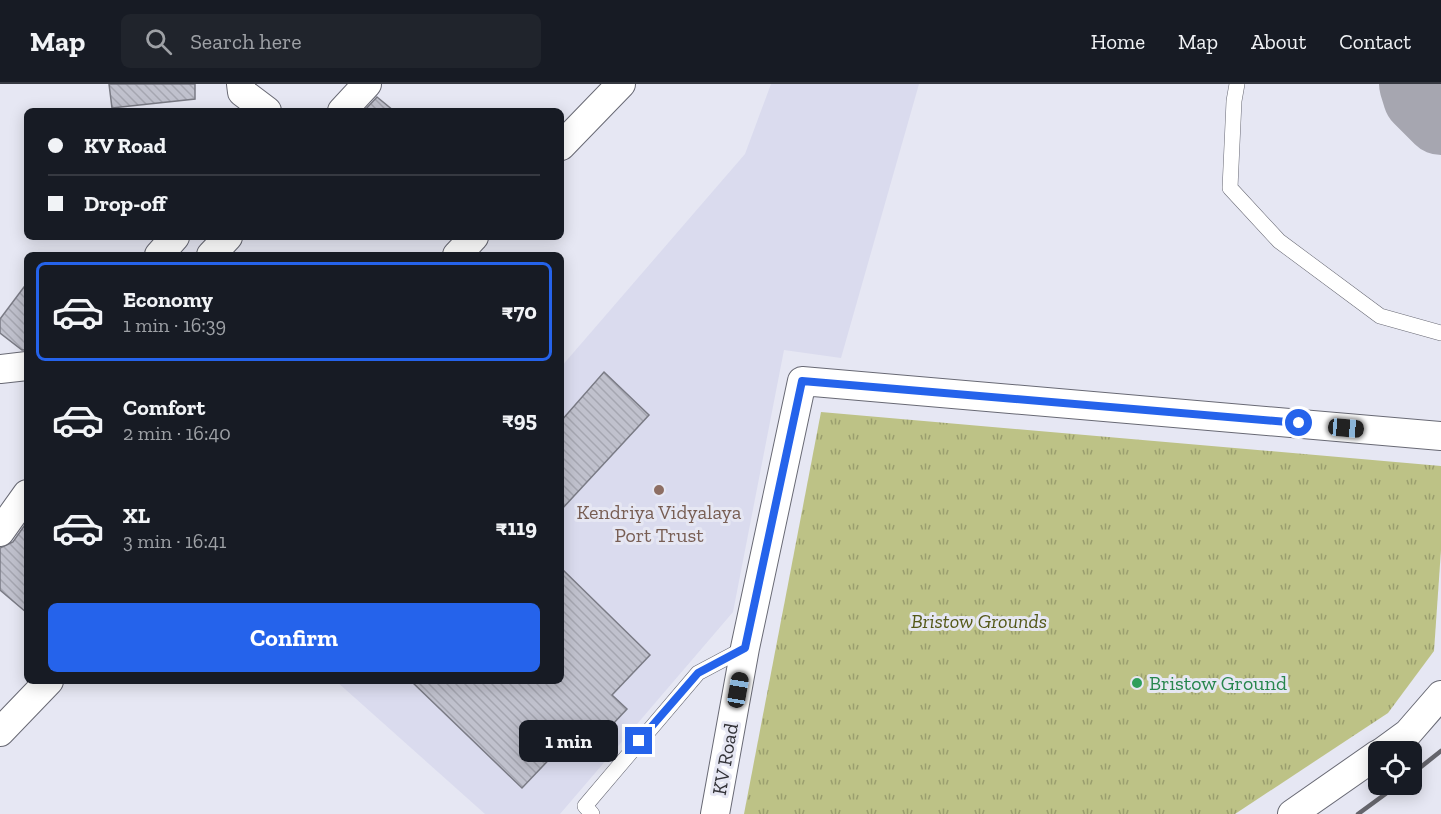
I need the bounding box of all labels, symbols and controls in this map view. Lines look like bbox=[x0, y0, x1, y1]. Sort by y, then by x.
search box bbox=[121, 14, 541, 68]
text: Map bbox=[30, 25, 85, 58]
icon: search bbox=[142, 25, 175, 58]
text: Search here bbox=[190, 28, 302, 55]
text: Home bbox=[1091, 29, 1145, 54]
text: Map bbox=[1178, 29, 1218, 54]
text: About bbox=[1251, 29, 1306, 54]
text: Contact bbox=[1339, 29, 1411, 54]
text: KV Road bbox=[84, 132, 166, 159]
text: Drop-off bbox=[84, 190, 166, 217]
icon: car bbox=[51, 285, 105, 339]
text: Economy bbox=[123, 286, 213, 313]
text: ₹70 bbox=[502, 298, 537, 325]
text: 1 min · 16:39 bbox=[123, 313, 226, 337]
icon: car bbox=[51, 393, 105, 447]
text: Comfort bbox=[123, 394, 205, 421]
text: ₹95 bbox=[502, 406, 537, 433]
route start bbox=[1285, 409, 1312, 436]
car bbox=[1327, 417, 1365, 439]
text: 2 min · 16:40 bbox=[123, 421, 231, 445]
marker: Kendriya Vidyalaya Port Trust bbox=[652, 483, 666, 497]
place label: Kendriya Vidyalaya Port Trust bbox=[576, 500, 742, 547]
icon: car bbox=[51, 501, 105, 555]
text: XL bbox=[123, 502, 150, 529]
text: ₹119 bbox=[496, 514, 537, 541]
text: 3 min · 16:41 bbox=[123, 529, 226, 553]
button: Confirm bbox=[48, 603, 540, 672]
park label: Bristow Grounds bbox=[911, 609, 1047, 633]
car bbox=[726, 671, 750, 709]
place label: Bristow Ground bbox=[1149, 671, 1287, 695]
marker: Bristow Ground bbox=[1130, 676, 1144, 690]
callout: 1 min bbox=[519, 720, 618, 762]
street label: KV Road bbox=[707, 721, 743, 797]
route end bbox=[625, 727, 652, 754]
text: 1 min bbox=[545, 729, 592, 753]
map controls bbox=[1368, 741, 1422, 795]
button: locate bbox=[1368, 741, 1422, 795]

